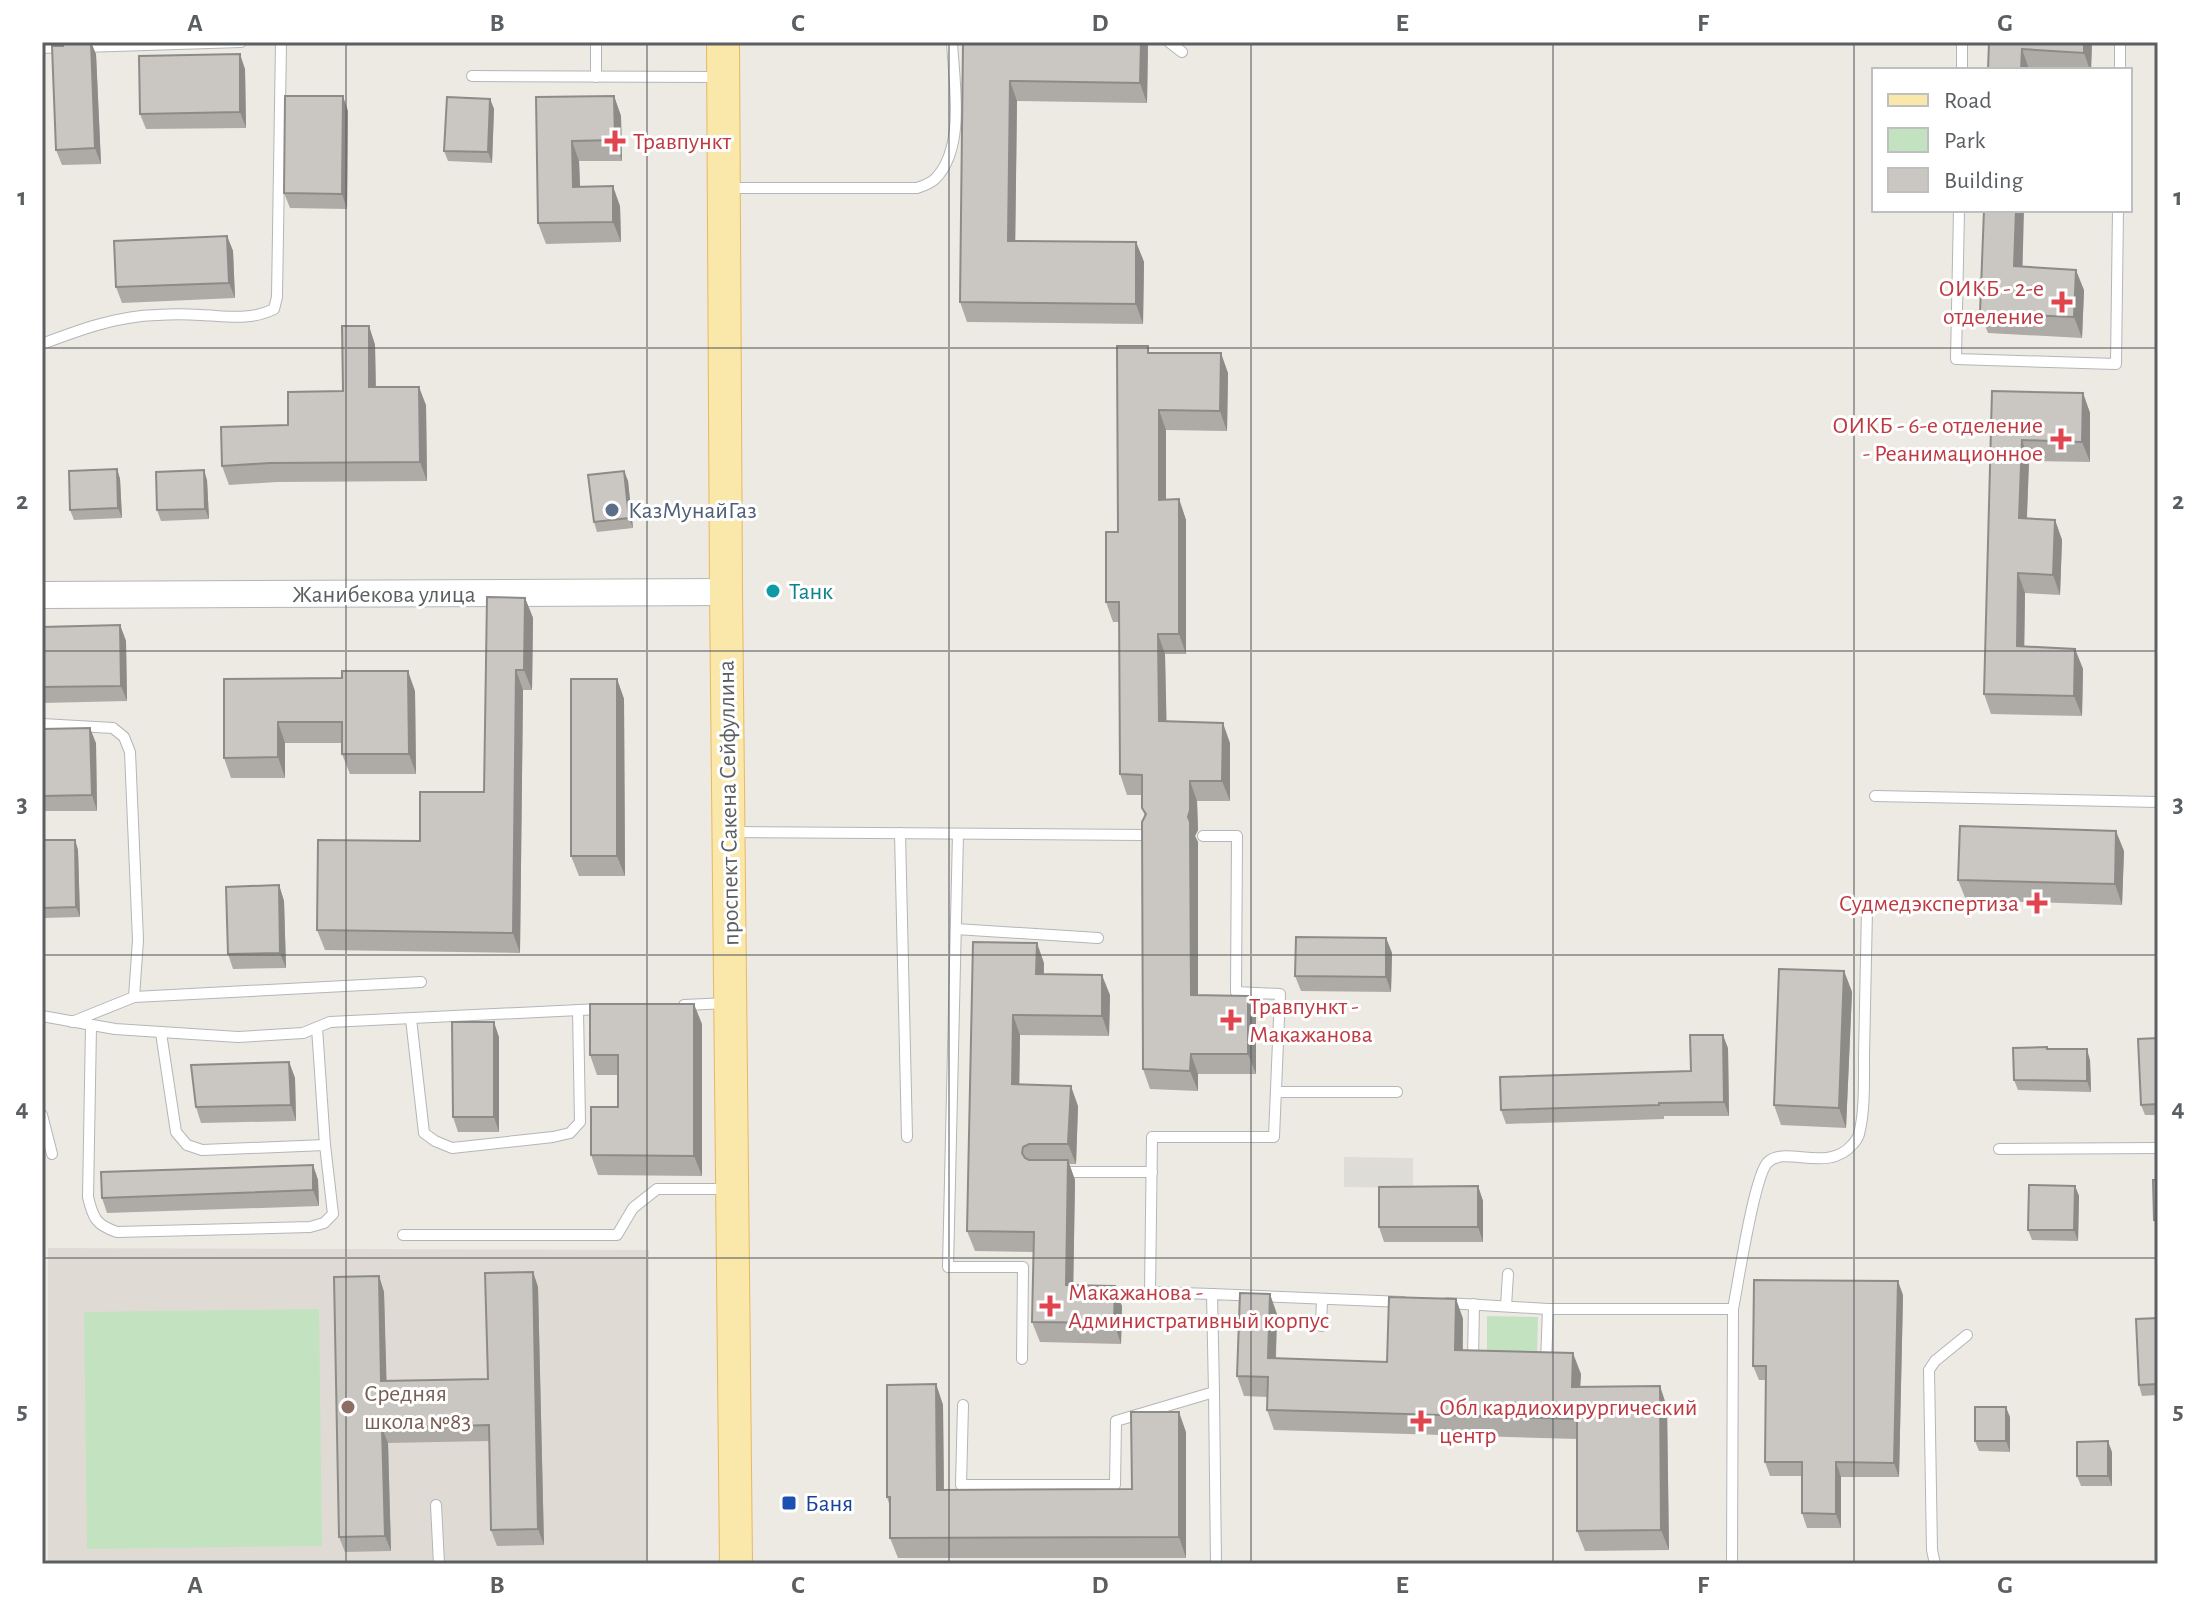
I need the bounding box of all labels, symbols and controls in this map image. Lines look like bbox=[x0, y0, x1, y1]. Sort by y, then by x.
text: A bbox=[187, 10, 203, 36]
text: B bbox=[489, 10, 505, 36]
text: C bbox=[791, 10, 805, 36]
text: D bbox=[1091, 10, 1109, 36]
text: E bbox=[1395, 10, 1409, 36]
text: F bbox=[1697, 10, 1710, 36]
text: G bbox=[1997, 10, 2013, 36]
legend bbox=[1872, 68, 2132, 212]
text: Road bbox=[1944, 89, 1992, 113]
text: Park bbox=[1944, 129, 1985, 153]
marker: Травпункт bbox=[604, 130, 626, 152]
place label: Травпункт bbox=[633, 130, 732, 154]
text: Building bbox=[1944, 169, 2023, 193]
text: 1 bbox=[17, 184, 27, 210]
text: 1 bbox=[2173, 184, 2183, 210]
place label: ОИКБ - 2-е отделение bbox=[1939, 277, 2044, 329]
marker: ОИКБ - 2-е отделение bbox=[2051, 291, 2073, 313]
place label: ОИКБ - 6-е отделение - Реанимационное bbox=[1832, 414, 2043, 466]
marker: ОИКБ - 6-е отделение - Реанимационное bbox=[2050, 428, 2072, 450]
text: 2 bbox=[16, 488, 28, 514]
text: 2 bbox=[2172, 488, 2184, 514]
place label: КазМунайГаз bbox=[628, 499, 757, 523]
marker: КазМунайГаз bbox=[603, 501, 621, 519]
place label: Танк bbox=[789, 580, 833, 604]
marker: Танк bbox=[764, 582, 782, 600]
street label: Жанибекова улица bbox=[292, 583, 476, 607]
street label: проспект Сакена Сейфуллина bbox=[715, 660, 743, 946]
text: 3 bbox=[16, 791, 28, 817]
text: 3 bbox=[2172, 791, 2184, 817]
place label: Судмедэкспертиза bbox=[1839, 892, 2019, 916]
marker: Судмедэкспертиза bbox=[2026, 892, 2048, 914]
place label: Травпункт - Макажанова bbox=[1249, 995, 1373, 1047]
marker: Травпункт - Макажанова bbox=[1220, 1009, 1242, 1031]
text: 4 bbox=[15, 1095, 29, 1121]
text: 4 bbox=[2171, 1095, 2185, 1121]
place label: Макажанова - Административный корпус bbox=[1068, 1281, 1329, 1333]
marker: Макажанова - Административный корпус bbox=[1039, 1295, 1061, 1317]
place label: Средняя школа №83 bbox=[364, 1382, 471, 1434]
place label: Обл кардиохирургический центр bbox=[1439, 1396, 1698, 1448]
text: 5 bbox=[16, 1398, 28, 1424]
marker: Средняя школа №83 bbox=[339, 1398, 357, 1416]
text: 5 bbox=[2172, 1398, 2184, 1424]
marker: Обл кардиохирургический центр bbox=[1410, 1410, 1432, 1432]
place label: Баня bbox=[805, 1492, 853, 1516]
marker: Баня bbox=[780, 1494, 798, 1512]
text: A bbox=[187, 1572, 203, 1598]
text: B bbox=[489, 1572, 505, 1598]
text: C bbox=[791, 1572, 805, 1598]
text: D bbox=[1091, 1572, 1109, 1598]
text: E bbox=[1395, 1572, 1409, 1598]
text: F bbox=[1697, 1572, 1710, 1598]
text: G bbox=[1997, 1572, 2013, 1598]

